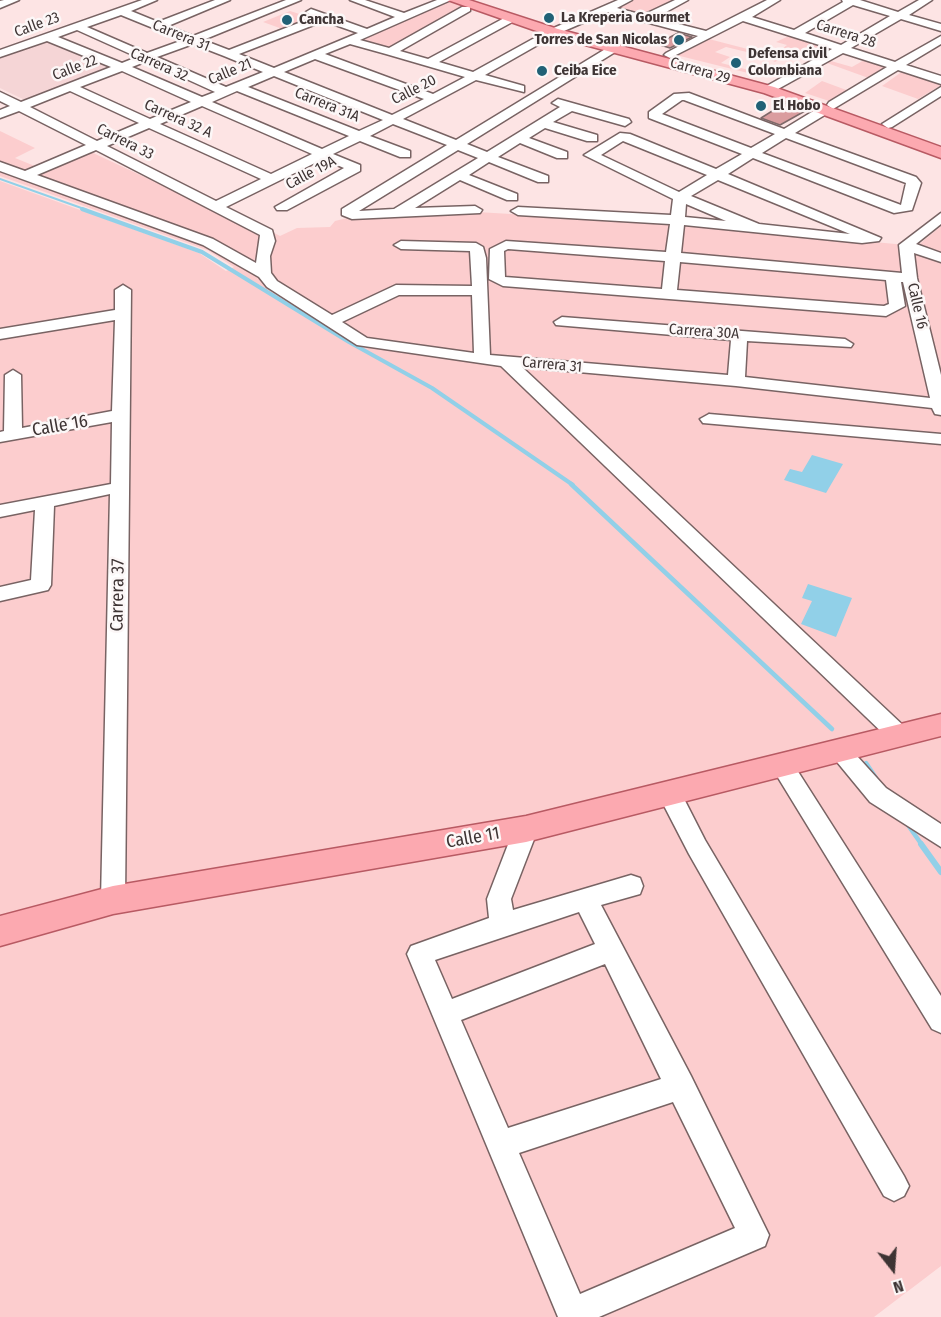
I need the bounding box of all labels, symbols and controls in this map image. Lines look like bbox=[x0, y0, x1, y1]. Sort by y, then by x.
street label: Calle 23 bbox=[12, 9, 62, 41]
place label: La Kreperia Gourmet bbox=[561, 9, 690, 27]
place label: Cancha bbox=[299, 11, 344, 29]
marker: La Kreperia Gourmet bbox=[542, 11, 556, 25]
marker: Cancha bbox=[280, 13, 294, 27]
street label: Carrera 31 bbox=[150, 16, 212, 56]
street label: Carrera 28 bbox=[814, 16, 878, 52]
place label: Torres de San Nicolas bbox=[534, 31, 667, 49]
marker: Torres de San Nicolas bbox=[672, 33, 686, 47]
street label: Carrera 32 bbox=[127, 44, 191, 86]
place label: Defensa civil Colombiana bbox=[748, 45, 827, 80]
street label: Calle 22 bbox=[50, 51, 100, 85]
street label: Carrera 29 bbox=[668, 54, 732, 88]
street label: Calle 21 bbox=[206, 55, 254, 89]
marker: Defensa civil Colombiana bbox=[729, 56, 743, 70]
place label: Ceiba Eice bbox=[554, 62, 616, 80]
marker: Ceiba Eice bbox=[535, 64, 549, 78]
street label: Calle 20 bbox=[389, 71, 439, 109]
street label: Carrera 31A bbox=[292, 84, 362, 126]
street label: Carrera 32 A bbox=[141, 96, 215, 142]
place label: El Hobo bbox=[773, 97, 820, 115]
marker: El Hobo bbox=[754, 99, 768, 113]
street label: Carrera 33 bbox=[94, 120, 156, 164]
street label: Calle 19A bbox=[283, 152, 339, 194]
street label: Calle 16 bbox=[903, 281, 931, 331]
street label: Carrera 30A bbox=[668, 321, 740, 343]
street label: Carrera 31 bbox=[521, 353, 583, 377]
street label: Calle 16 bbox=[31, 410, 89, 442]
street label: Carrera 37 bbox=[107, 558, 129, 632]
street label: Calle 11 bbox=[445, 823, 501, 853]
north arrow bbox=[863, 1239, 923, 1299]
text: N bbox=[891, 1276, 906, 1297]

